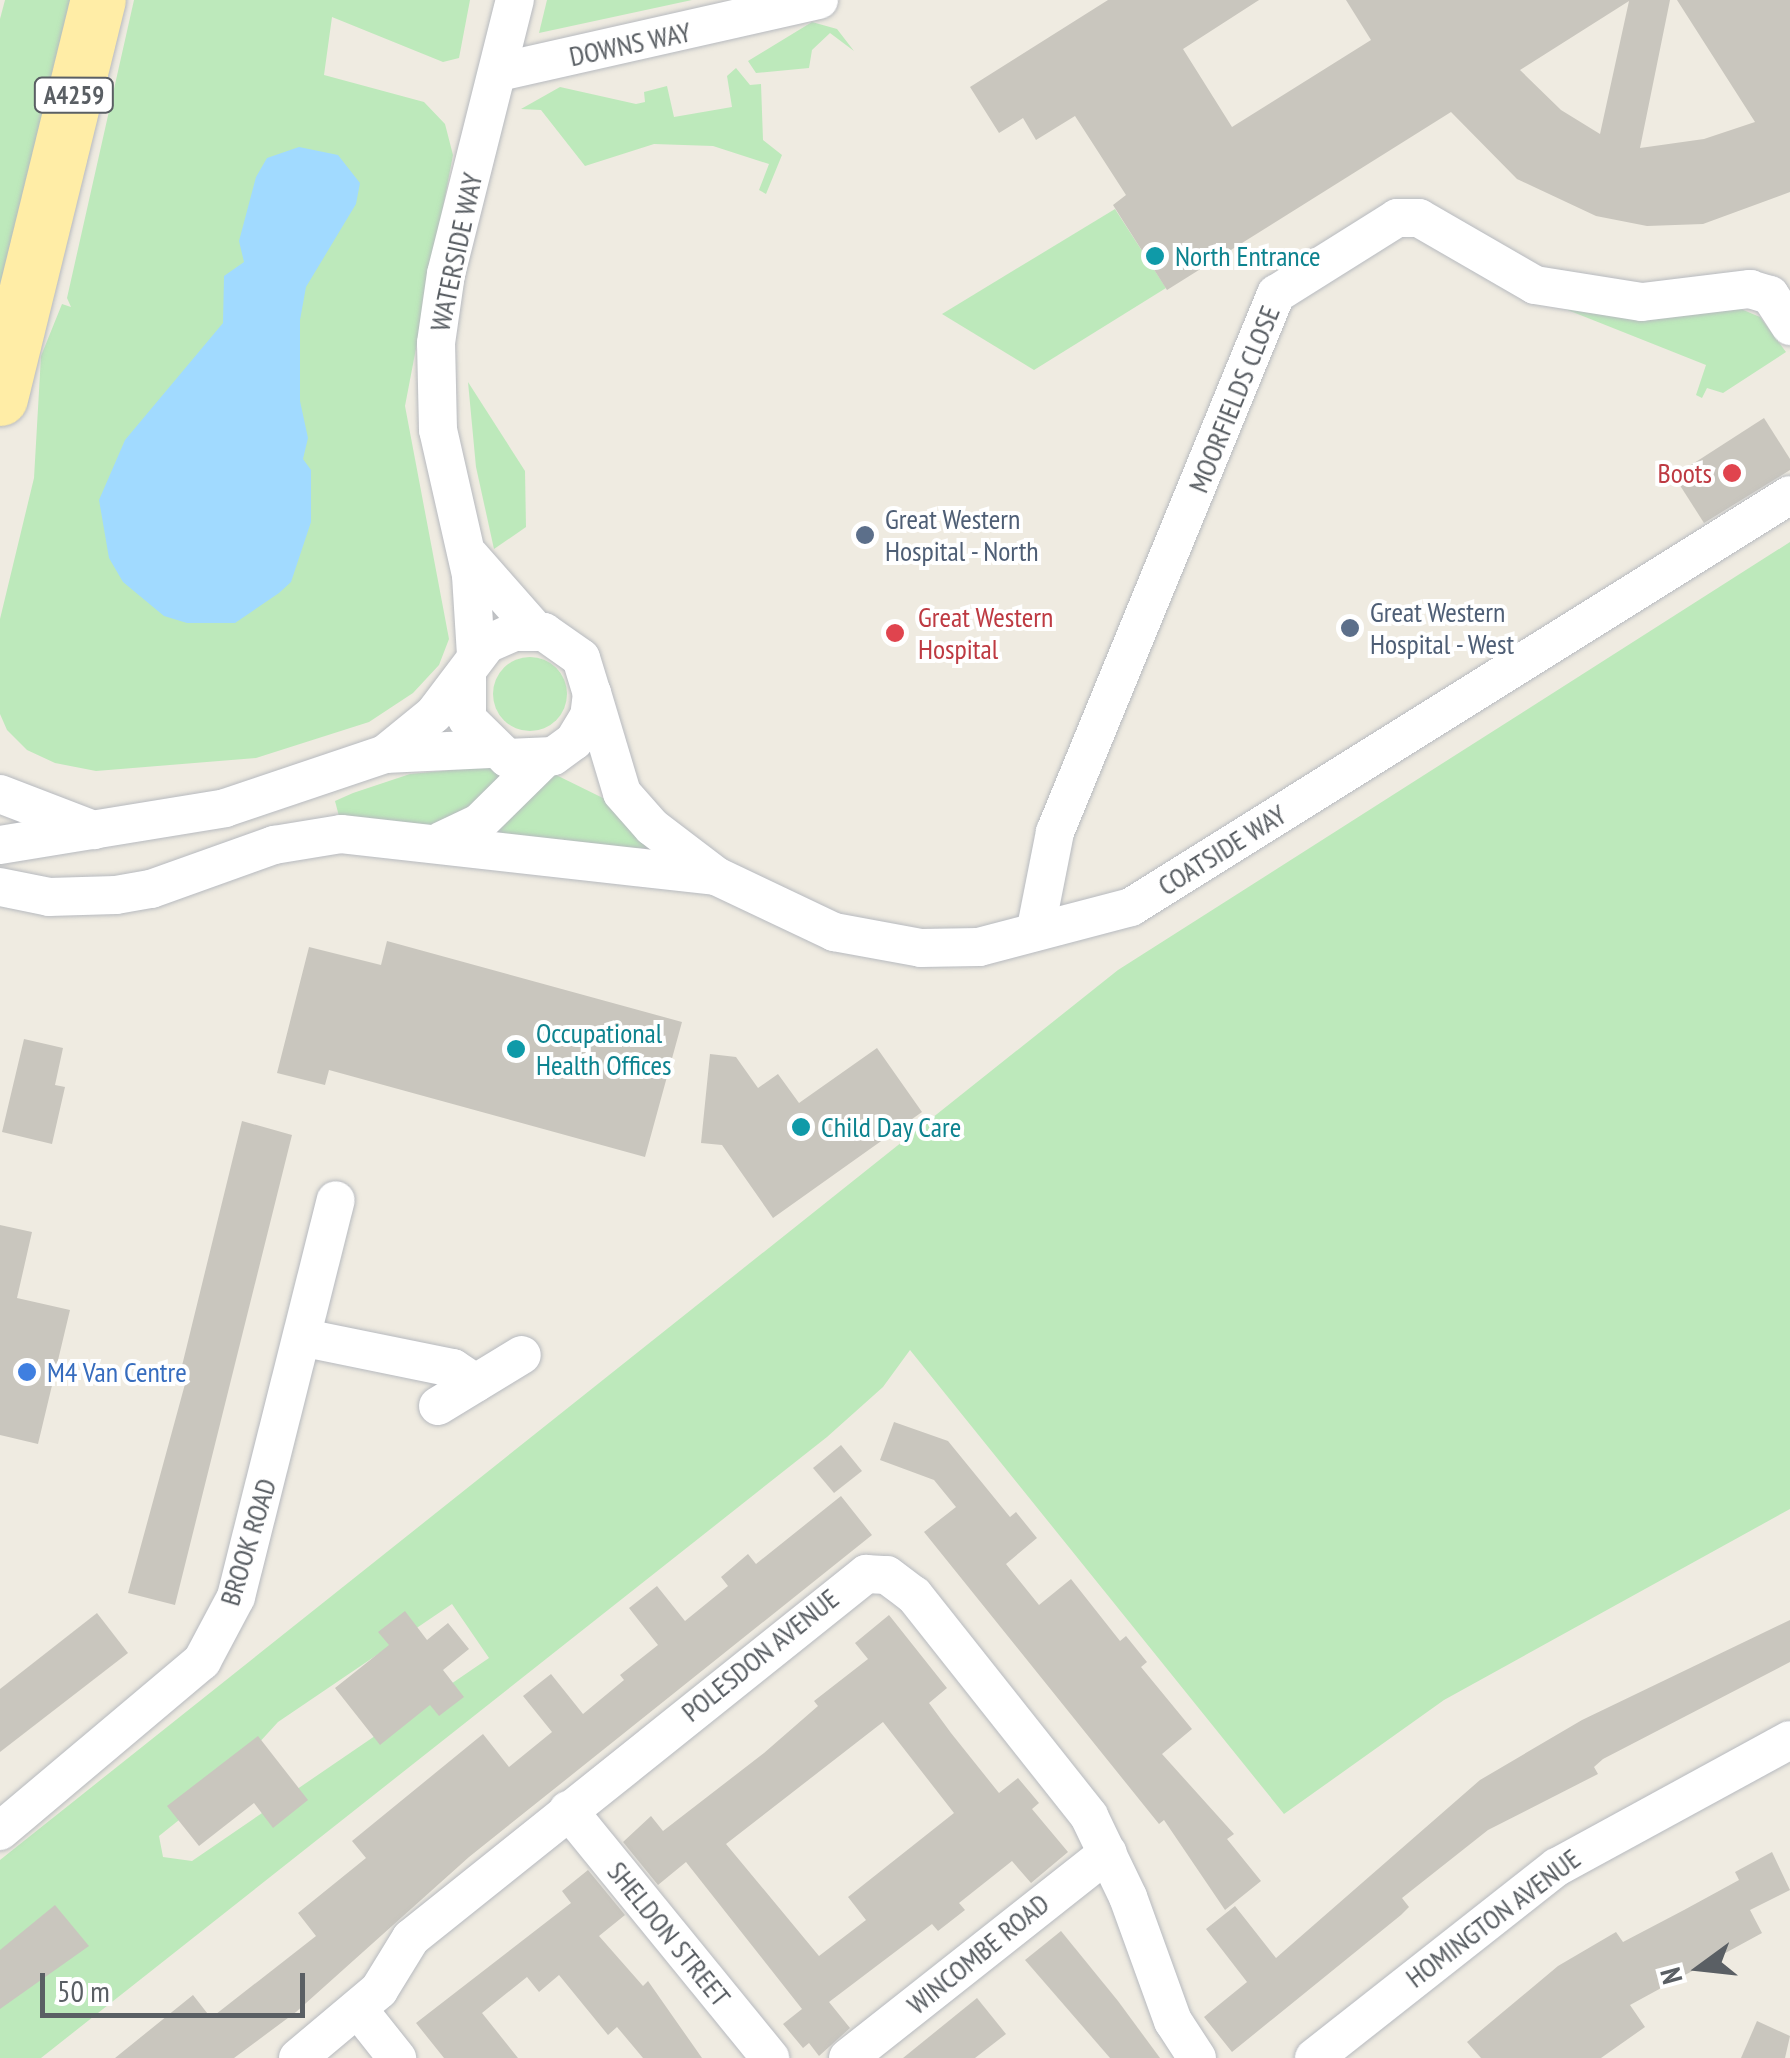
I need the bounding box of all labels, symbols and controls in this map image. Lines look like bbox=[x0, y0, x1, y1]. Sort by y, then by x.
street label: DOWNS WAY bbox=[566, 15, 694, 73]
road number: A4259 bbox=[32, 75, 116, 115]
street label: WATERSIDE WAY bbox=[423, 170, 489, 334]
place label: North Entrance bbox=[1175, 239, 1321, 273]
marker: North Entrance bbox=[1144, 245, 1166, 267]
street label: MOORFIELDS CLOSE bbox=[1181, 301, 1287, 497]
place label: Boots bbox=[1657, 456, 1712, 490]
marker: Boots bbox=[1721, 462, 1743, 484]
place label: Great Western Hospital - North bbox=[885, 502, 1041, 568]
marker: Great Western Hospital - North bbox=[854, 524, 876, 546]
place label: Great Western Hospital - West bbox=[1370, 595, 1517, 661]
place label: Great Western Hospital bbox=[918, 600, 1054, 666]
marker: Great Western Hospital - West bbox=[1339, 617, 1361, 639]
marker: Great Western Hospital bbox=[882, 620, 908, 646]
street label: COATSIDE WAY bbox=[1152, 797, 1292, 903]
place label: Occupational Health Offices bbox=[536, 1016, 672, 1082]
marker: Occupational Health Offices bbox=[505, 1038, 527, 1060]
place label: Child Day Care bbox=[821, 1110, 962, 1144]
marker: Child Day Care bbox=[790, 1116, 812, 1138]
place label: M4 Van Centre bbox=[47, 1355, 187, 1389]
marker: M4 Van Centre bbox=[16, 1361, 38, 1383]
street label: BROOK ROAD bbox=[213, 1474, 283, 1610]
street label: POLESDON AVENUE bbox=[674, 1581, 846, 1729]
street label: HOMINGTON AVENUE bbox=[1399, 1841, 1587, 1995]
street label: SHELDON STREET bbox=[601, 1855, 737, 2013]
street label: WINCOMBE ROAD bbox=[900, 1887, 1056, 2021]
north arrow bbox=[1650, 1918, 1750, 2018]
scale bar bbox=[45, 1953, 310, 2015]
text: N bbox=[1651, 1964, 1690, 1988]
text: 50 m bbox=[57, 1971, 110, 2010]

